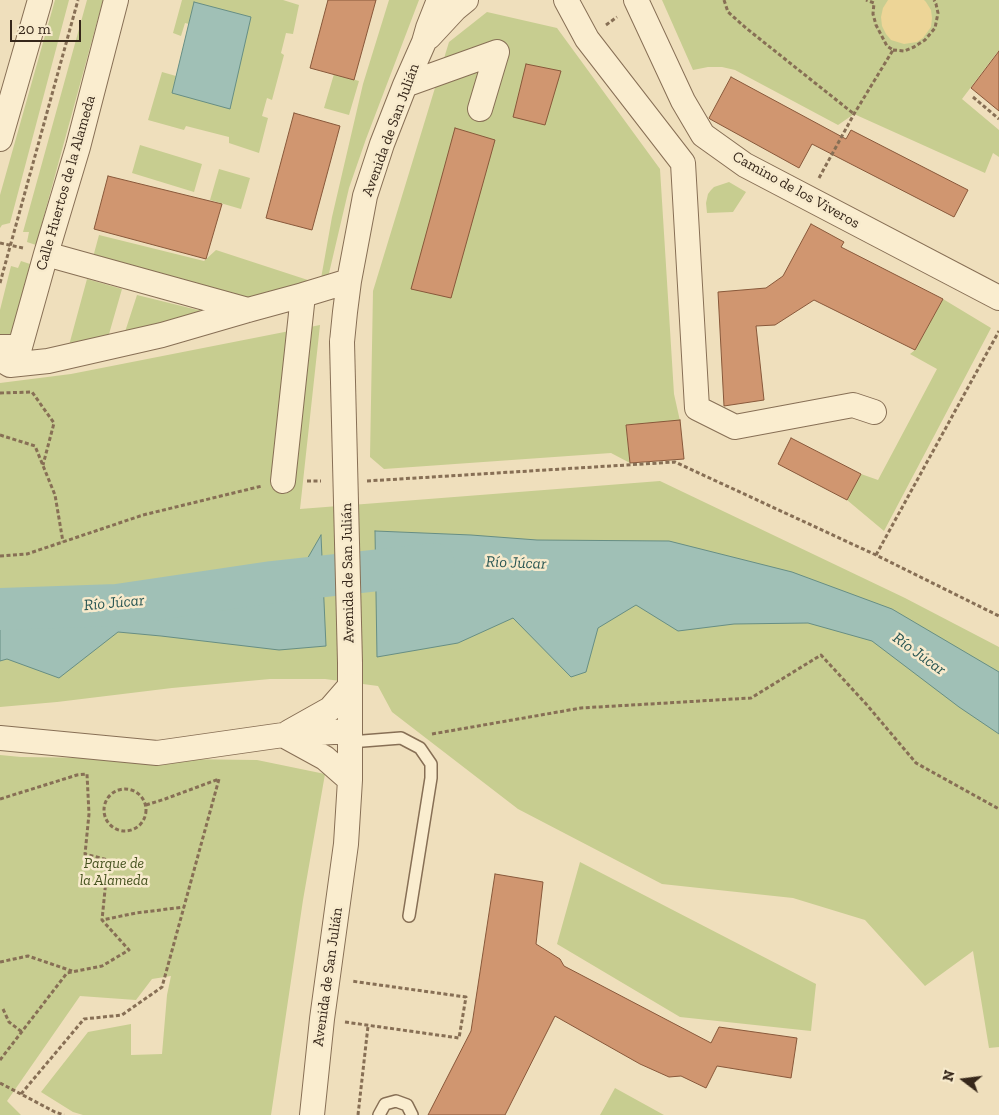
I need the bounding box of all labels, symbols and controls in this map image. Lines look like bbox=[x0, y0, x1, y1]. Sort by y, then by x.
scale bar bbox=[12, 10, 84, 42]
text: 20 m bbox=[18, 20, 51, 38]
street label: Avenida de San Julián bbox=[359, 61, 423, 199]
street label: Calle Huertos de la Alameda bbox=[32, 93, 100, 273]
street label: Camino de los Viveros bbox=[729, 148, 863, 232]
street label: Avenida de San Julián bbox=[338, 503, 358, 643]
water label: Río Júcar bbox=[485, 552, 547, 574]
water label: Río Júcar bbox=[83, 591, 145, 615]
water label: Río Júcar bbox=[889, 628, 949, 680]
park label: Parque de la Alameda bbox=[80, 855, 148, 890]
street label: Avenida de San Julián bbox=[309, 906, 347, 1048]
north arrow bbox=[939, 1055, 989, 1105]
text: N bbox=[939, 1069, 959, 1083]

